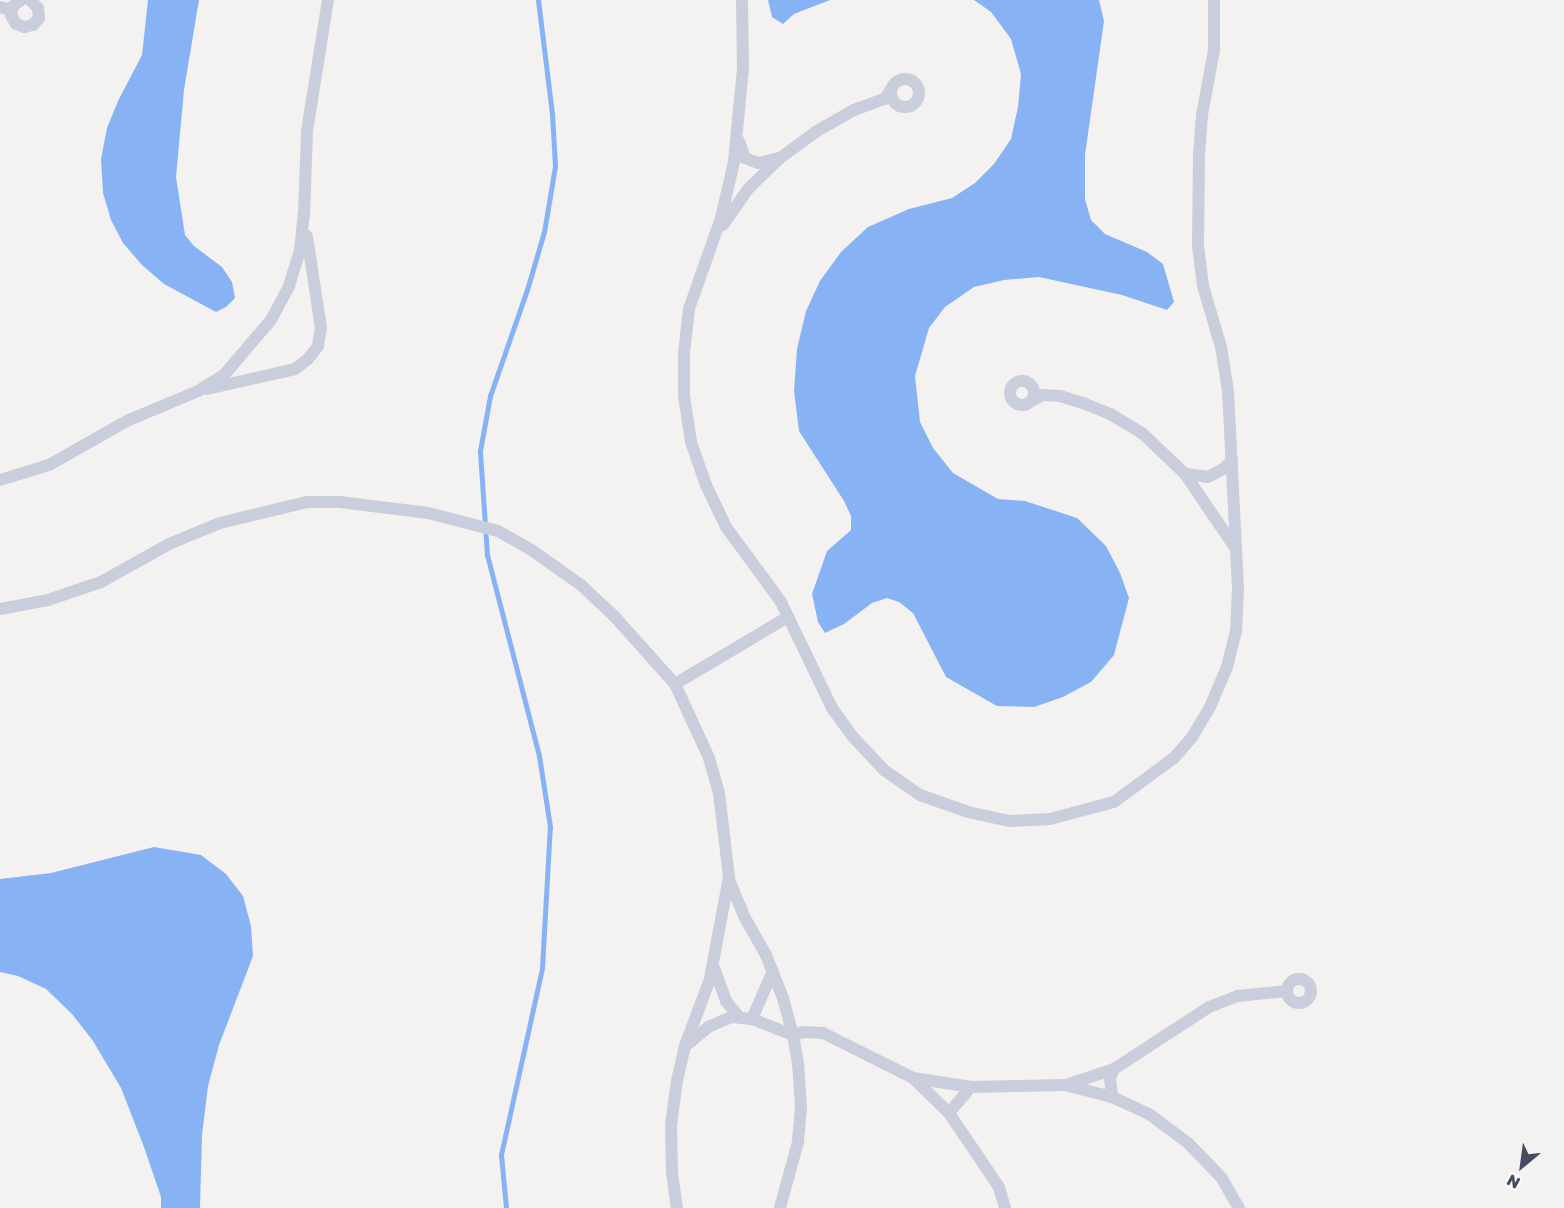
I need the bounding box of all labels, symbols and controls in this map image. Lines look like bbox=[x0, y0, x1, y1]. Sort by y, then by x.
north arrow bbox=[1492, 1136, 1552, 1196]
text: N bbox=[1503, 1170, 1523, 1193]

